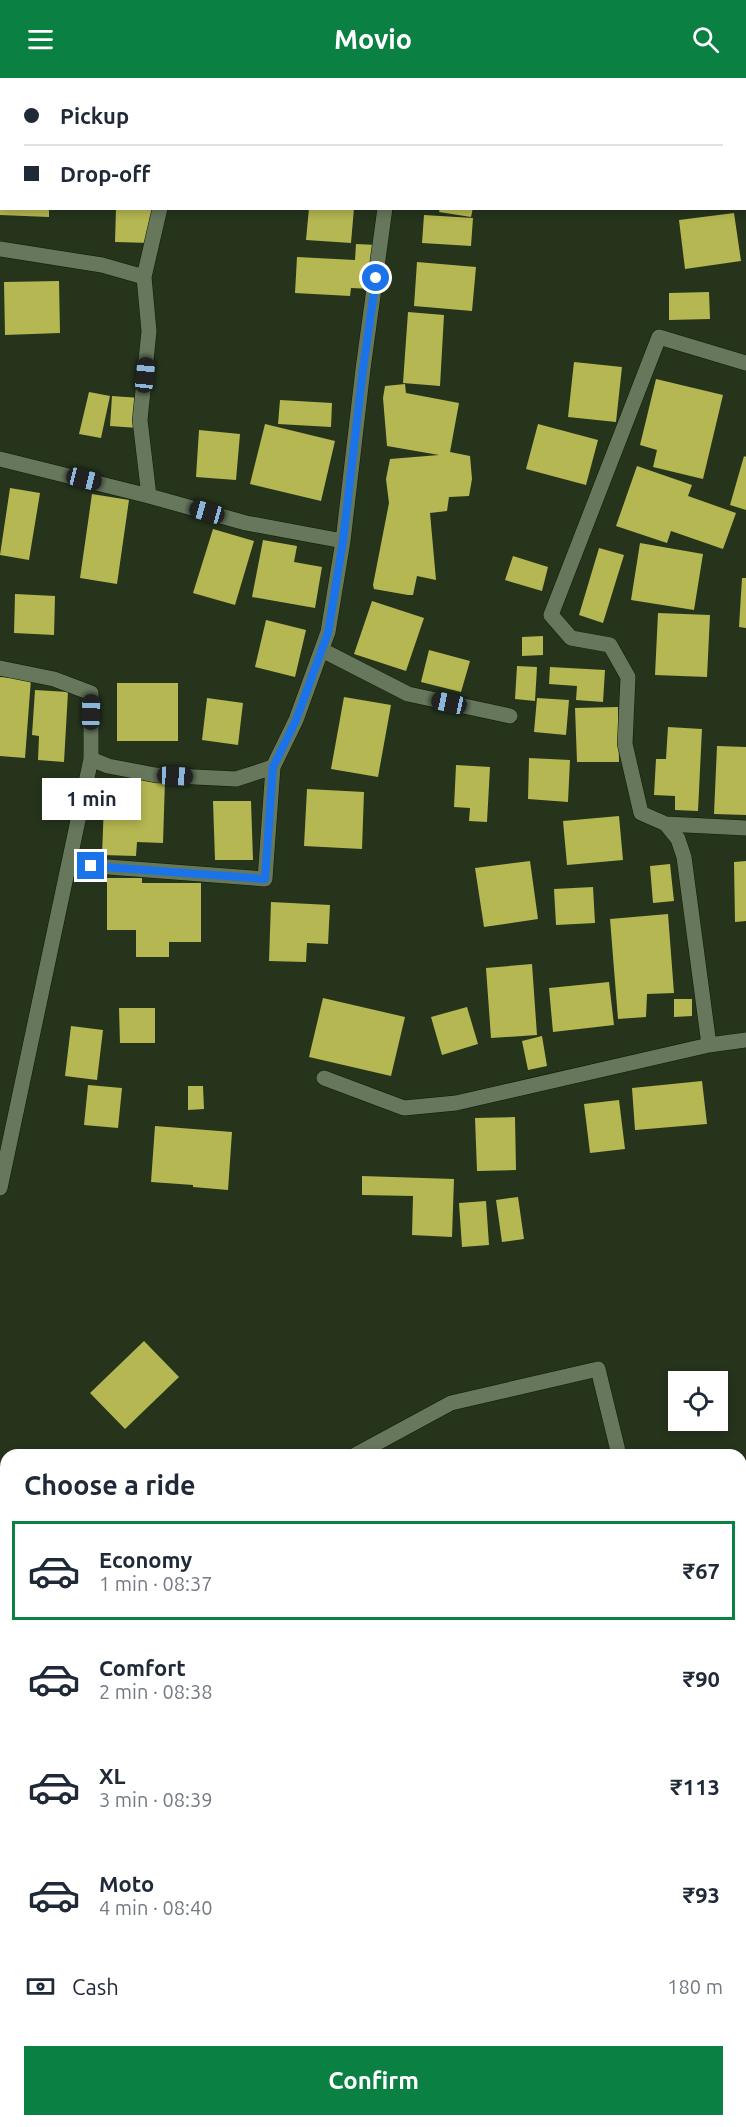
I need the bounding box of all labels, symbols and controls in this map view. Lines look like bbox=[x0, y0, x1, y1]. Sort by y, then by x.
icon: menu bbox=[24, 23, 57, 56]
icon: search bbox=[689, 23, 722, 56]
text: Movio bbox=[334, 24, 412, 54]
text: Pickup bbox=[60, 103, 129, 128]
text: Drop-off bbox=[60, 161, 150, 186]
route start bbox=[362, 264, 389, 291]
car bbox=[134, 356, 156, 394]
car bbox=[64, 466, 104, 492]
car bbox=[187, 498, 227, 526]
car bbox=[430, 690, 468, 716]
car bbox=[82, 694, 100, 730]
car bbox=[157, 766, 193, 786]
callout: 1 min bbox=[42, 779, 140, 821]
text: 1 min bbox=[66, 787, 117, 810]
route end bbox=[77, 852, 104, 879]
map controls bbox=[668, 1371, 728, 1431]
button: locate bbox=[668, 1371, 728, 1431]
text: Choose a ride bbox=[24, 1470, 196, 1500]
icon: car bbox=[27, 1544, 81, 1598]
text: Economy bbox=[99, 1547, 192, 1572]
text: ₹67 bbox=[683, 1558, 720, 1583]
text: 1 min · 08:37 bbox=[99, 1572, 213, 1595]
icon: car bbox=[27, 1652, 81, 1706]
text: Comfort bbox=[99, 1655, 186, 1680]
text: ₹90 bbox=[683, 1666, 720, 1691]
text: 2 min · 08:38 bbox=[99, 1680, 213, 1703]
icon: car bbox=[27, 1760, 81, 1814]
text: XL bbox=[99, 1763, 126, 1788]
text: ₹113 bbox=[670, 1774, 720, 1799]
text: 3 min · 08:39 bbox=[99, 1788, 213, 1811]
icon: car bbox=[27, 1868, 81, 1922]
text: Moto bbox=[99, 1871, 154, 1896]
text: ₹93 bbox=[683, 1882, 720, 1907]
text: 4 min · 08:40 bbox=[99, 1896, 213, 1919]
icon: cash bbox=[24, 1970, 57, 2003]
text: Cash bbox=[72, 1974, 119, 1999]
text: 180 m bbox=[667, 1975, 723, 1998]
button: Confirm bbox=[24, 2046, 723, 2115]

